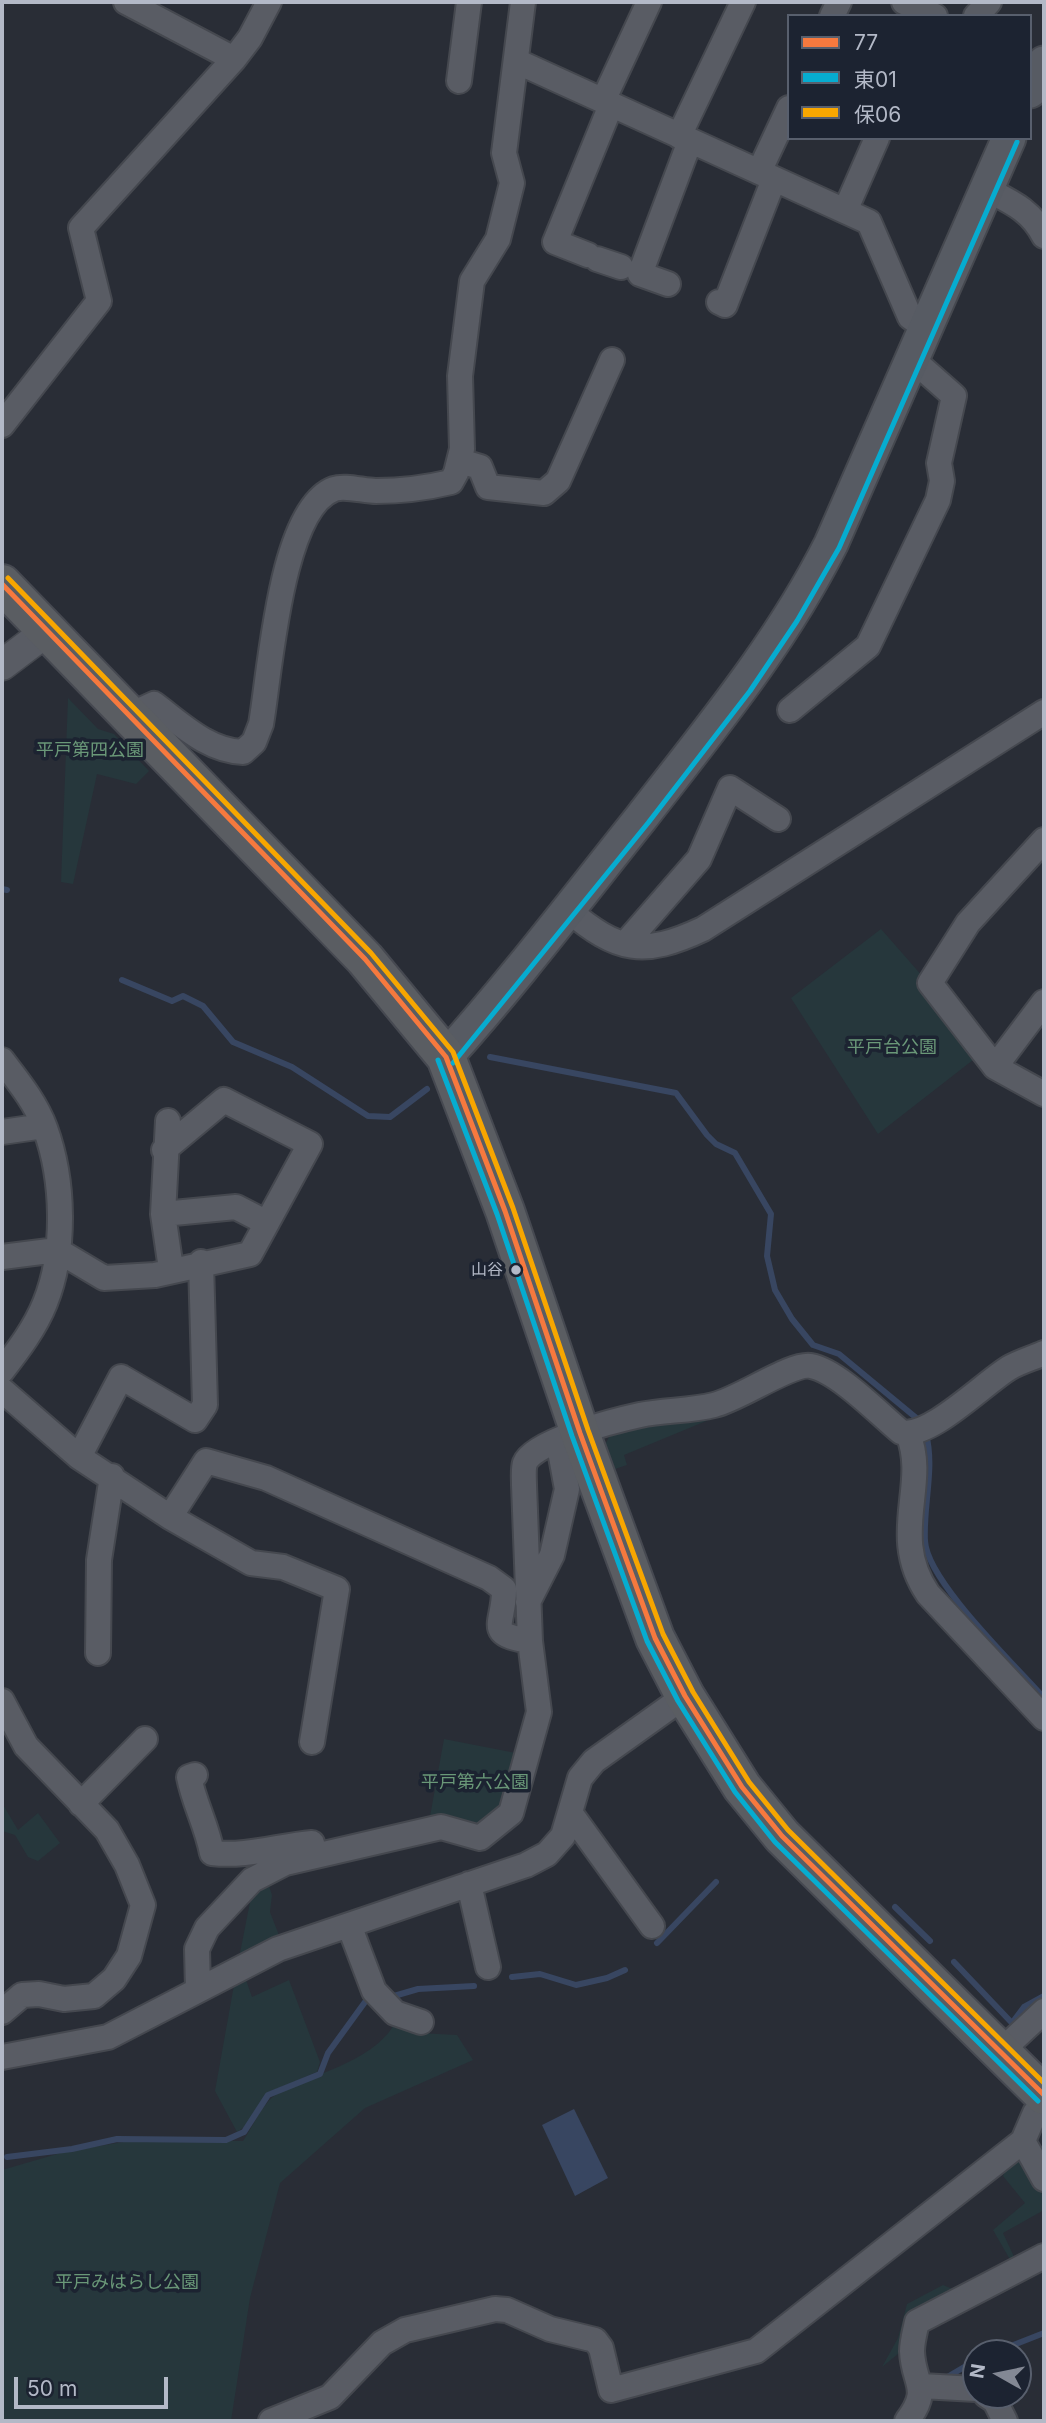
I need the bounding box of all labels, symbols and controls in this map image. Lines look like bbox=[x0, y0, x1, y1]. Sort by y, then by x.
legend bbox=[787, 14, 1032, 140]
text: 77 bbox=[854, 30, 878, 55]
text: 東01 bbox=[854, 67, 897, 92]
text: 保06 bbox=[854, 102, 901, 127]
park label: 平戸第四公園 bbox=[36, 740, 144, 762]
park label: 平戸台公園 bbox=[847, 1037, 937, 1059]
place label: 山谷 bbox=[471, 1260, 503, 1280]
marker: 山谷 bbox=[509, 1263, 523, 1277]
park label: 平戸第六公園 bbox=[421, 1772, 529, 1794]
park label: 平戸みはらし公園 bbox=[55, 2272, 199, 2294]
north arrow bbox=[962, 2339, 1032, 2409]
text: N bbox=[965, 2362, 990, 2380]
scale bar bbox=[18, 2364, 172, 2408]
text: 50 m bbox=[27, 2376, 77, 2401]

